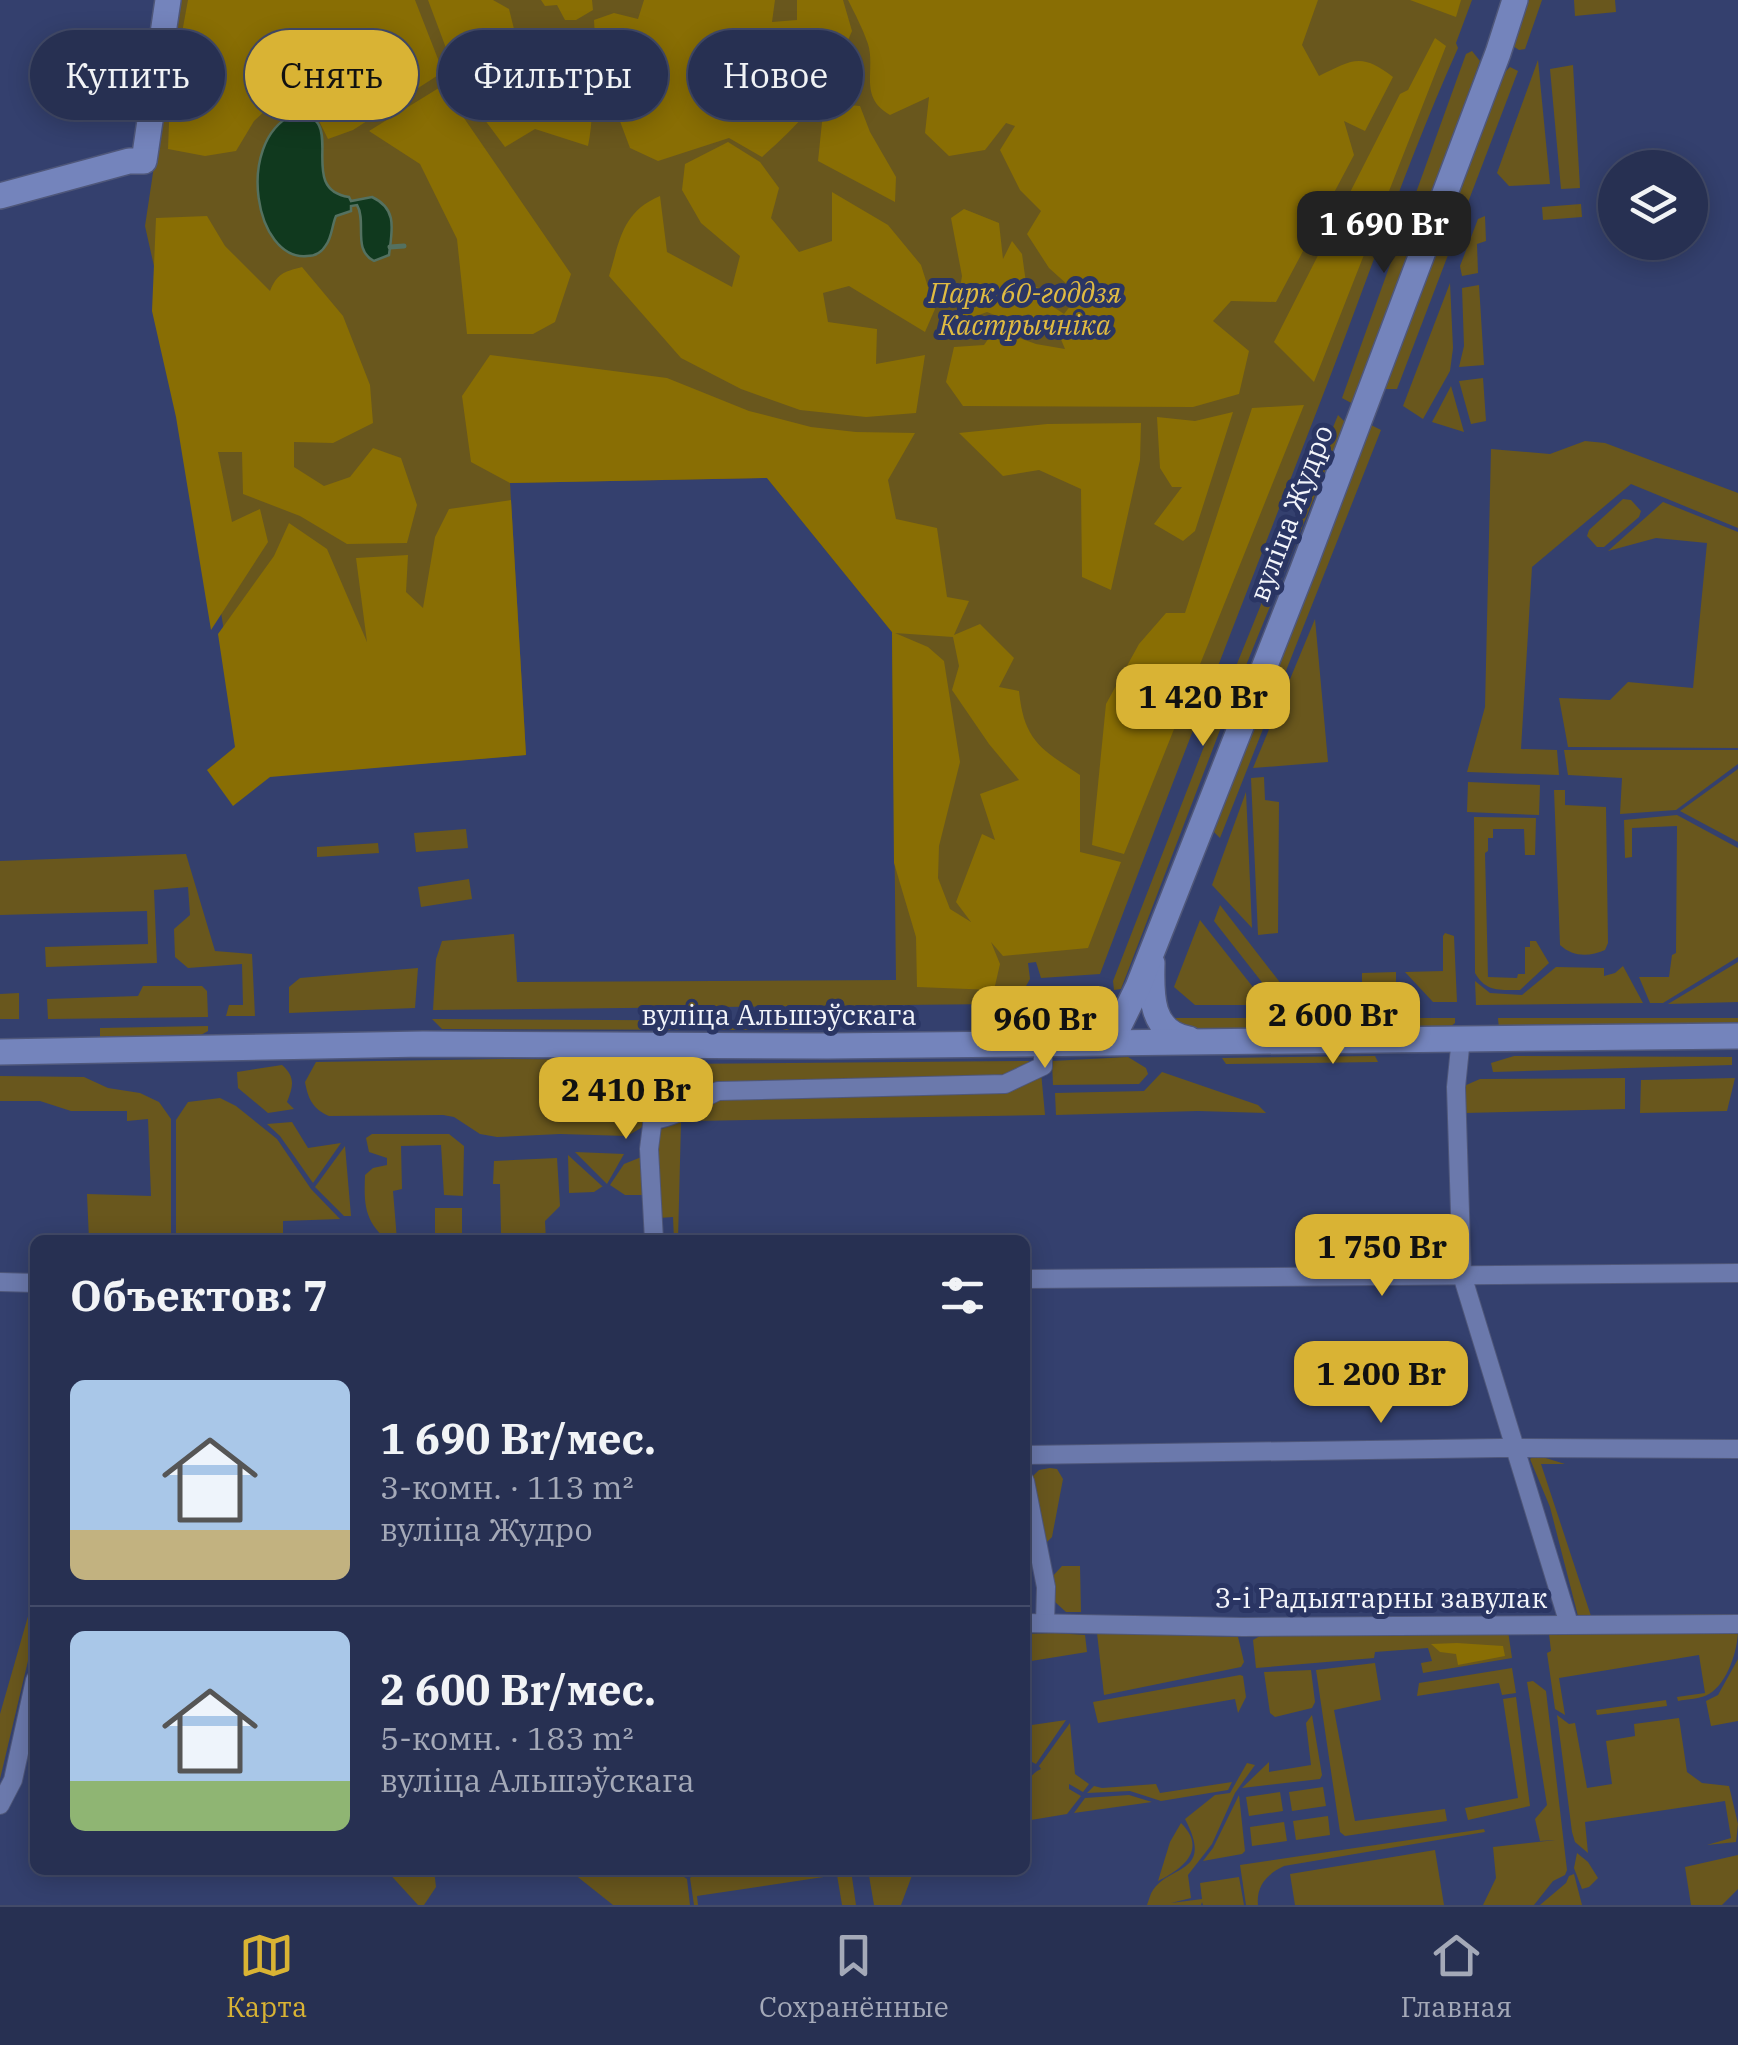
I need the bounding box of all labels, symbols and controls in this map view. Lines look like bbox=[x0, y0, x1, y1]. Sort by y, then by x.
chip: Купить bbox=[30, 30, 225, 120]
chip: Снять bbox=[245, 30, 418, 120]
chip: Фильтры bbox=[438, 30, 668, 120]
chip: Новое bbox=[688, 30, 863, 120]
map controls bbox=[1598, 150, 1708, 260]
button: layers bbox=[1598, 150, 1708, 260]
pin: 1 690 Br bbox=[1281, 191, 1487, 276]
text: 1 690 Br bbox=[1319, 202, 1449, 244]
park label: Парк 60-годдзя Кастрычніка bbox=[928, 274, 1122, 343]
street label: вуліца Жудро bbox=[1240, 419, 1341, 606]
pin: 1 420 Br bbox=[1100, 664, 1306, 749]
text: 1 420 Br bbox=[1138, 675, 1268, 717]
pin: 2 600 Br bbox=[1230, 982, 1436, 1067]
pin: 960 Br bbox=[964, 986, 1126, 1071]
text: 2 600 Br bbox=[1268, 993, 1398, 1035]
street label: вуліца Альшэўскага bbox=[641, 996, 917, 1033]
text: 960 Br bbox=[993, 997, 1097, 1039]
pin: 2 410 Br bbox=[523, 1057, 729, 1142]
text: 2 410 Br bbox=[561, 1068, 691, 1110]
pin: 1 750 Br bbox=[1279, 1214, 1485, 1299]
text: 1 750 Br bbox=[1317, 1225, 1447, 1267]
text: Объектов: 7 bbox=[70, 1268, 328, 1323]
icon: filters bbox=[935, 1268, 990, 1323]
pin: 1 200 Br bbox=[1278, 1341, 1484, 1426]
text: 1 200 Br bbox=[1316, 1352, 1446, 1394]
text: 1 690 Br/мес. bbox=[380, 1411, 656, 1466]
icon: home bbox=[150, 1420, 270, 1540]
text: 3-комн. · 113 m² bbox=[380, 1466, 634, 1508]
text: вуліца Жудро bbox=[380, 1508, 593, 1550]
street label: 3-і Радыятарны завулак bbox=[1214, 1579, 1548, 1616]
text: 2 600 Br/мес. bbox=[380, 1662, 656, 1717]
icon: home bbox=[150, 1671, 270, 1791]
text: 5-комн. · 183 m² bbox=[380, 1717, 634, 1759]
text: вуліца Альшэўскага bbox=[380, 1759, 695, 1801]
tab: Карта bbox=[226, 1928, 307, 2025]
tab: Сохранённые bbox=[759, 1928, 949, 2025]
tab: Главная bbox=[1401, 1928, 1512, 2025]

